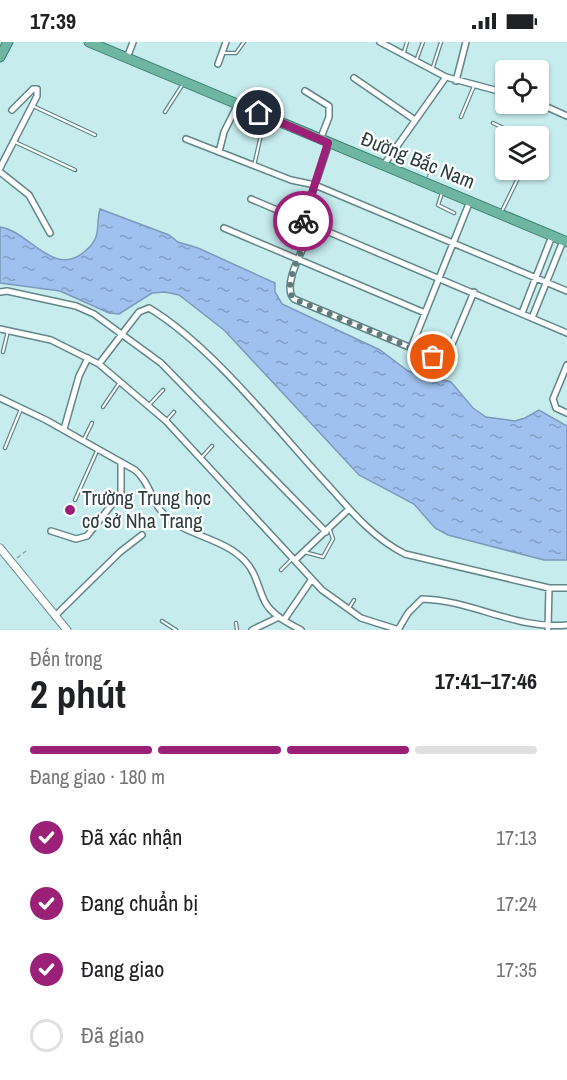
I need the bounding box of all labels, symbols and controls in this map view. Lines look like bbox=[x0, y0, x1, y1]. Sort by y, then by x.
text: 17:39 bbox=[30, 6, 76, 36]
map controls bbox=[495, 60, 549, 180]
button: locate bbox=[495, 60, 549, 114]
pin bbox=[233, 87, 284, 138]
icon: home bbox=[242, 96, 275, 129]
street label: Đường Bắc Nam bbox=[357, 124, 479, 195]
button: layers bbox=[495, 126, 549, 180]
courier bbox=[273, 191, 333, 251]
icon: bike bbox=[287, 205, 320, 238]
pin bbox=[407, 331, 458, 382]
icon: bag bbox=[416, 340, 449, 373]
place label: Trường Trung học cơ sở Nha Trang bbox=[82, 484, 211, 534]
marker: Trường Trung học cơ sở Nha Trang bbox=[63, 503, 77, 517]
text: Đến trong bbox=[30, 645, 102, 672]
text: 17:41–17:46 bbox=[435, 666, 537, 696]
text: 2 phút bbox=[30, 668, 126, 720]
text: Đang giao · 180 m bbox=[30, 763, 165, 790]
icon: check bbox=[30, 821, 63, 854]
text: Đã xác nhận bbox=[81, 822, 182, 852]
text: 17:13 bbox=[496, 824, 537, 851]
icon: check bbox=[30, 887, 63, 920]
text: Đang chuẩn bị bbox=[81, 888, 198, 918]
text: 17:24 bbox=[496, 890, 537, 917]
icon: check bbox=[30, 953, 63, 986]
text: Đang giao bbox=[81, 954, 164, 984]
text: 17:35 bbox=[496, 956, 537, 983]
text: Đã giao bbox=[81, 1020, 144, 1050]

